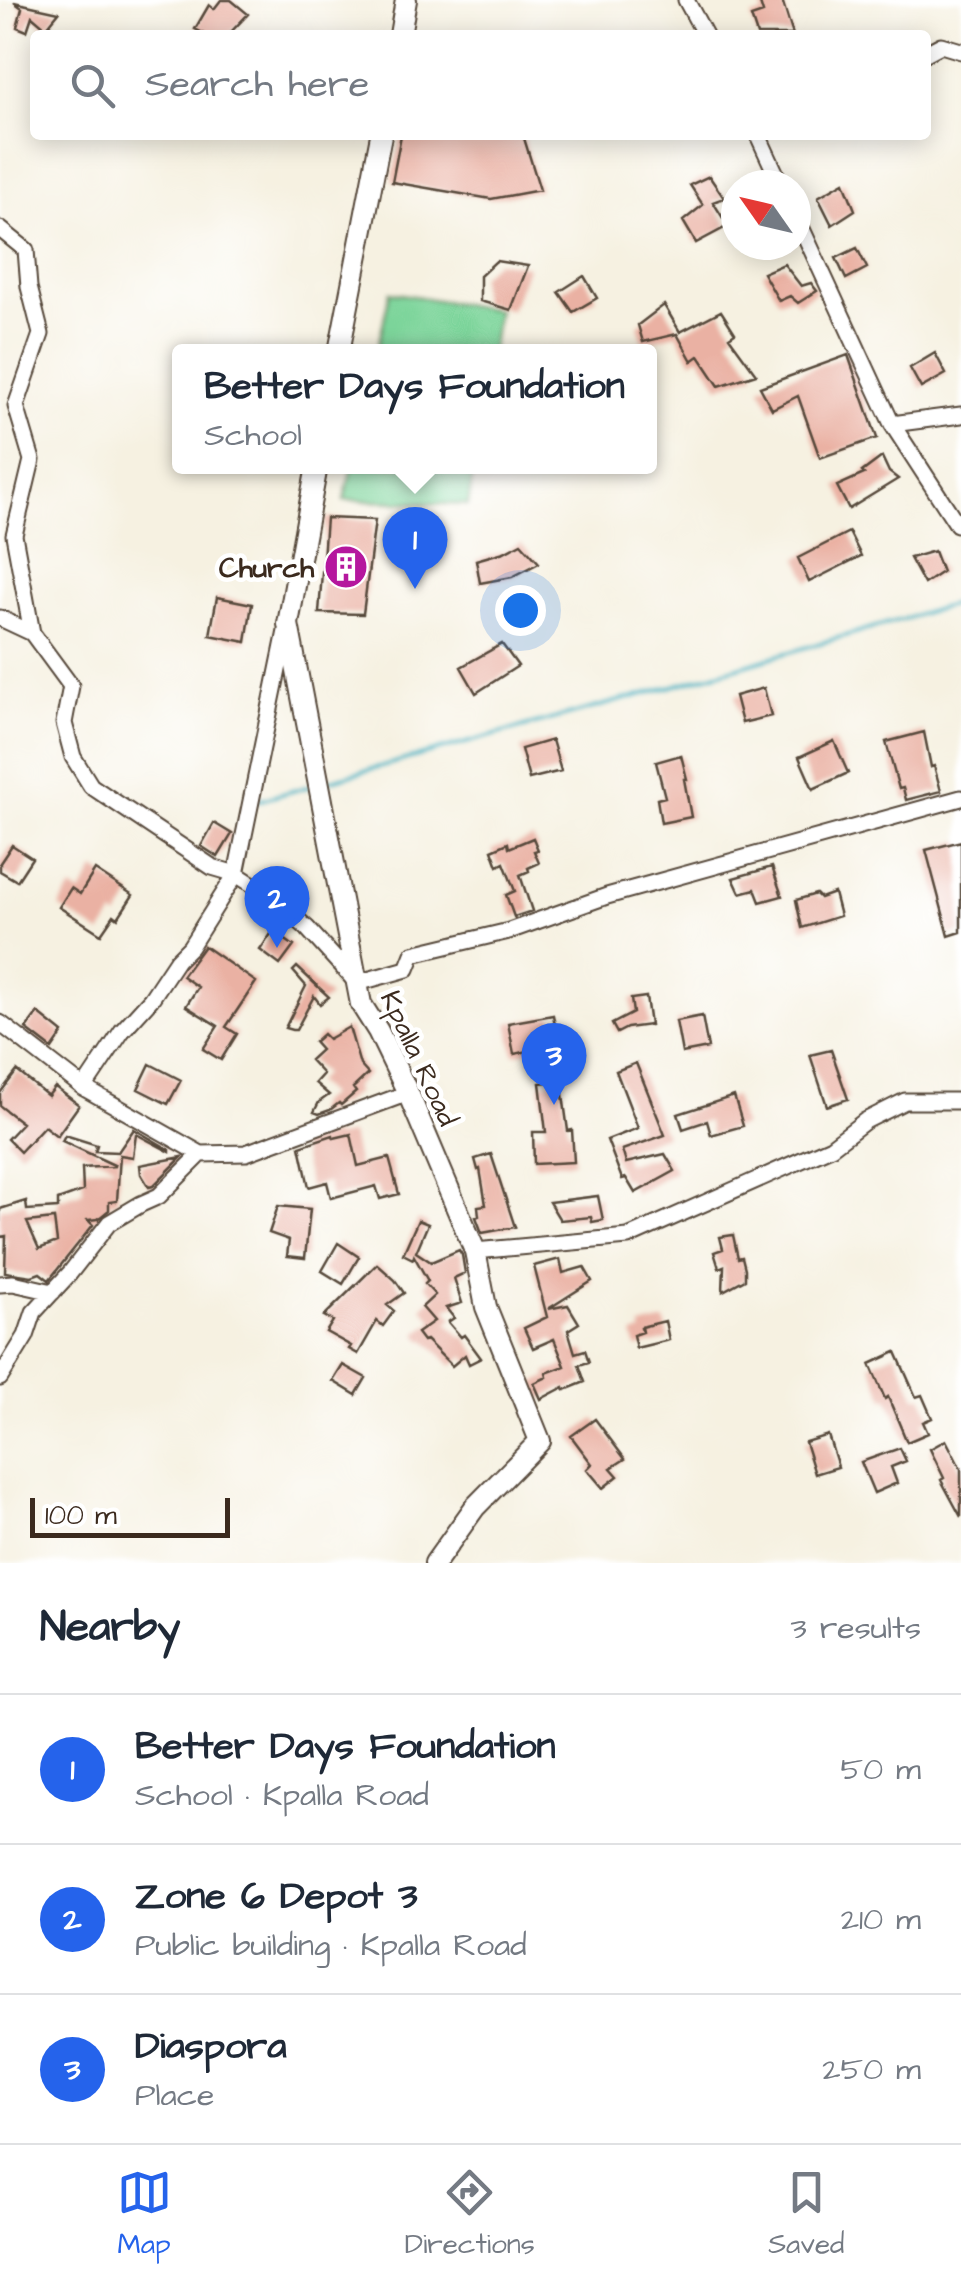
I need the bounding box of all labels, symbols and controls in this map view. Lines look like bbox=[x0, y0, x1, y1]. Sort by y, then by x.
search box bbox=[30, 30, 931, 140]
icon: search bbox=[65, 58, 120, 113]
text: Search here bbox=[145, 59, 369, 111]
north arrow bbox=[721, 170, 811, 260]
popup bbox=[172, 344, 657, 474]
text: Better Days Foundation bbox=[204, 361, 625, 413]
text: School bbox=[204, 413, 302, 458]
pin: 1 bbox=[382, 506, 448, 589]
building icon: Church bbox=[323, 544, 369, 590]
place label: Church bbox=[219, 549, 315, 588]
your location bbox=[495, 585, 546, 636]
pin: 2 bbox=[244, 866, 310, 948]
street label: Kpalla Road bbox=[370, 985, 467, 1133]
pin: 3 bbox=[522, 1022, 586, 1105]
scale bar bbox=[30, 1493, 230, 1538]
text: 100 m bbox=[45, 1496, 117, 1535]
text: Nearby bbox=[40, 1599, 180, 1657]
text: 3 results bbox=[791, 1606, 921, 1651]
text: Better Days Foundation bbox=[135, 1721, 555, 1773]
text: 1 bbox=[70, 1747, 75, 1792]
text: 50 m bbox=[840, 1747, 921, 1792]
text: School · Kpalla Road bbox=[135, 1773, 429, 1818]
text: Zone 6 Depot 3 bbox=[135, 1871, 418, 1923]
text: 2 bbox=[63, 1897, 82, 1942]
text: 210 m bbox=[841, 1897, 921, 1942]
text: Public building · Kpalla Road bbox=[135, 1923, 527, 1968]
text: Diaspora bbox=[135, 2021, 287, 2073]
text: 3 bbox=[64, 2047, 81, 2092]
text: 250 m bbox=[822, 2047, 921, 2092]
text: Place bbox=[135, 2073, 214, 2118]
tab: Map bbox=[117, 2165, 172, 2264]
tab: Directions bbox=[405, 2165, 535, 2264]
tab: Saved bbox=[768, 2165, 844, 2264]

